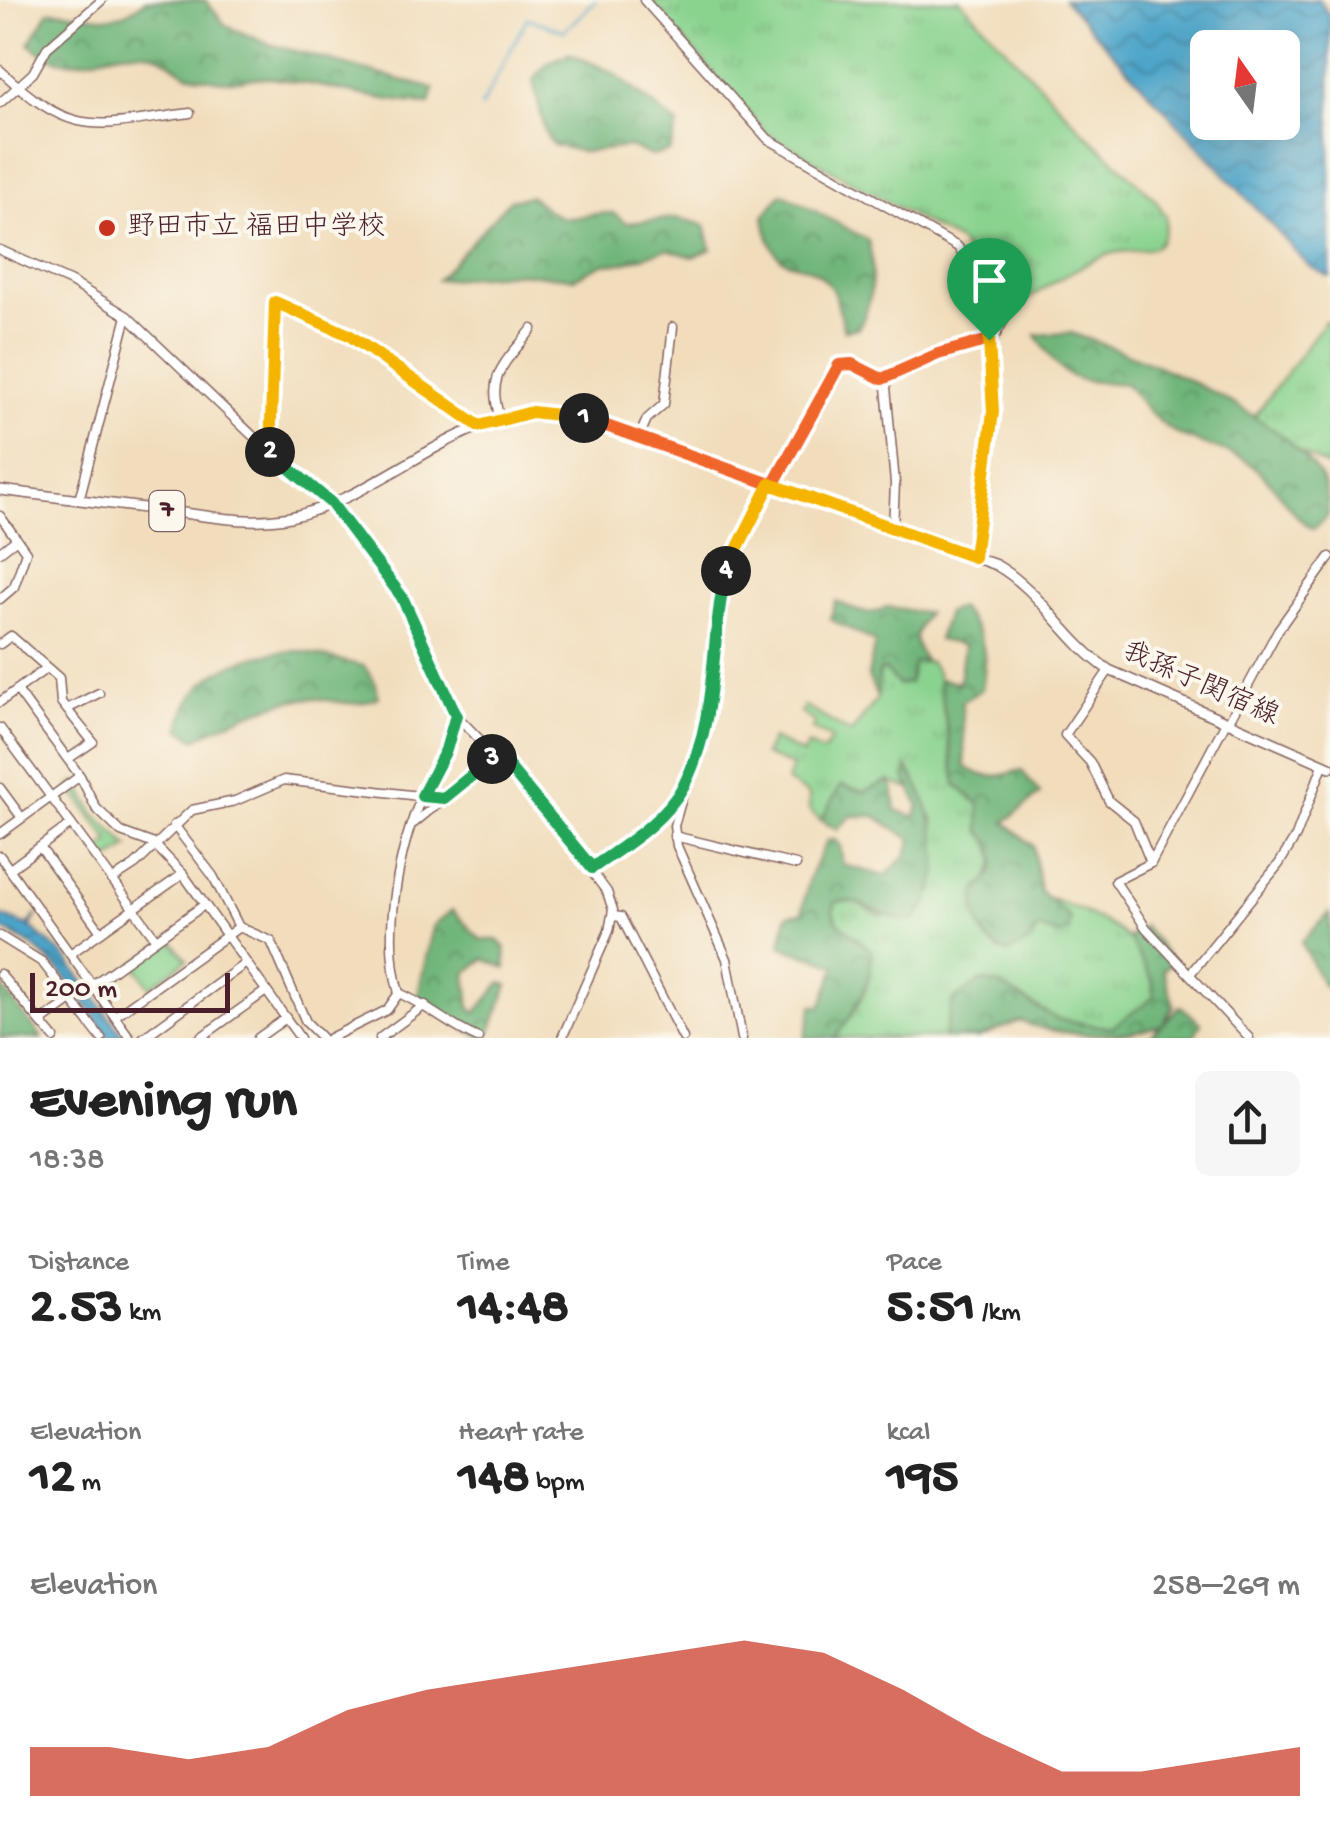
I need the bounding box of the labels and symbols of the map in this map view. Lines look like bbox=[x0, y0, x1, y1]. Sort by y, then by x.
north arrow bbox=[1190, 30, 1300, 140]
place label: 野田市立 福田中学校 bbox=[127, 211, 386, 245]
marker: 野田市立 福田中学校 bbox=[96, 217, 118, 239]
pin bbox=[947, 238, 1032, 341]
pin: 1 bbox=[559, 393, 609, 443]
pin: 2 bbox=[245, 427, 295, 477]
road number: 7 bbox=[150, 491, 184, 531]
pin: 4 bbox=[701, 546, 751, 596]
street label: 我孫子関宿線 bbox=[1117, 635, 1284, 734]
pin: 3 bbox=[467, 734, 517, 784]
scale bar bbox=[30, 968, 230, 1013]

